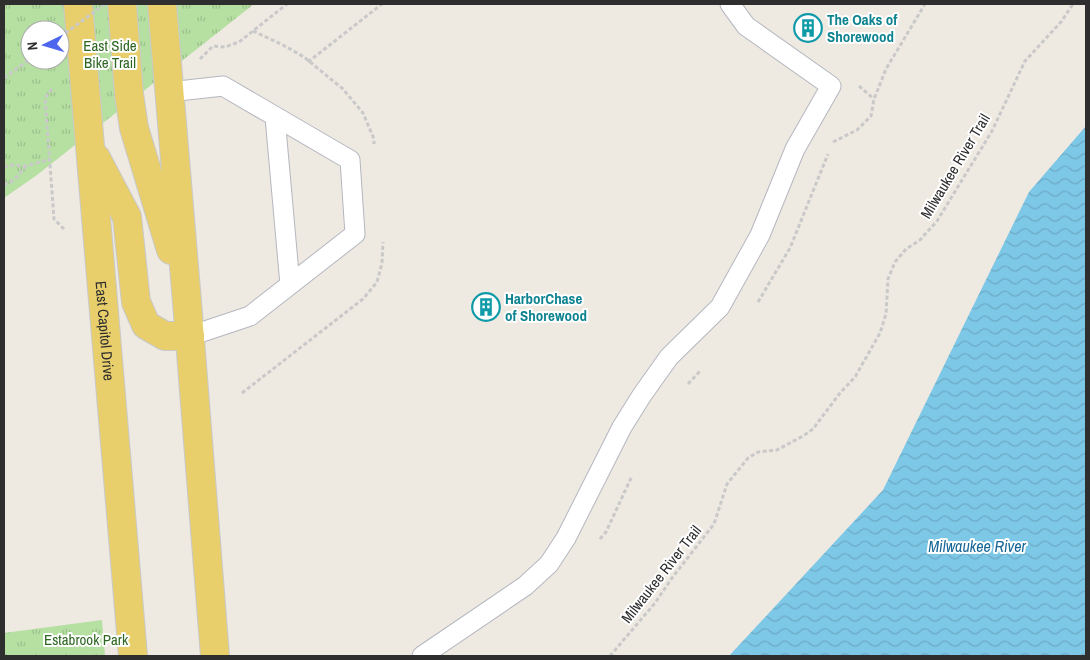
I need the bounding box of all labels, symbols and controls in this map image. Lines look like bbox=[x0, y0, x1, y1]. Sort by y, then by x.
place label: The Oaks of Shorewood bbox=[827, 9, 898, 47]
building icon: The Oaks of Shorewood bbox=[793, 13, 823, 43]
north arrow bbox=[20, 20, 70, 70]
park label: East Side Bike Trail bbox=[83, 35, 137, 73]
text: N bbox=[23, 41, 41, 51]
street label: Milwaukee River Trail bbox=[915, 110, 995, 222]
street label: East Capitol Drive bbox=[91, 280, 120, 382]
place label: HarborChase of Shorewood bbox=[505, 288, 587, 326]
building icon: HarborChase of Shorewood bbox=[471, 292, 501, 322]
street label: Milwaukee River Trail bbox=[616, 521, 706, 627]
water label: Milwaukee River bbox=[928, 535, 1026, 557]
park label: Estabrook Park bbox=[44, 629, 129, 650]

